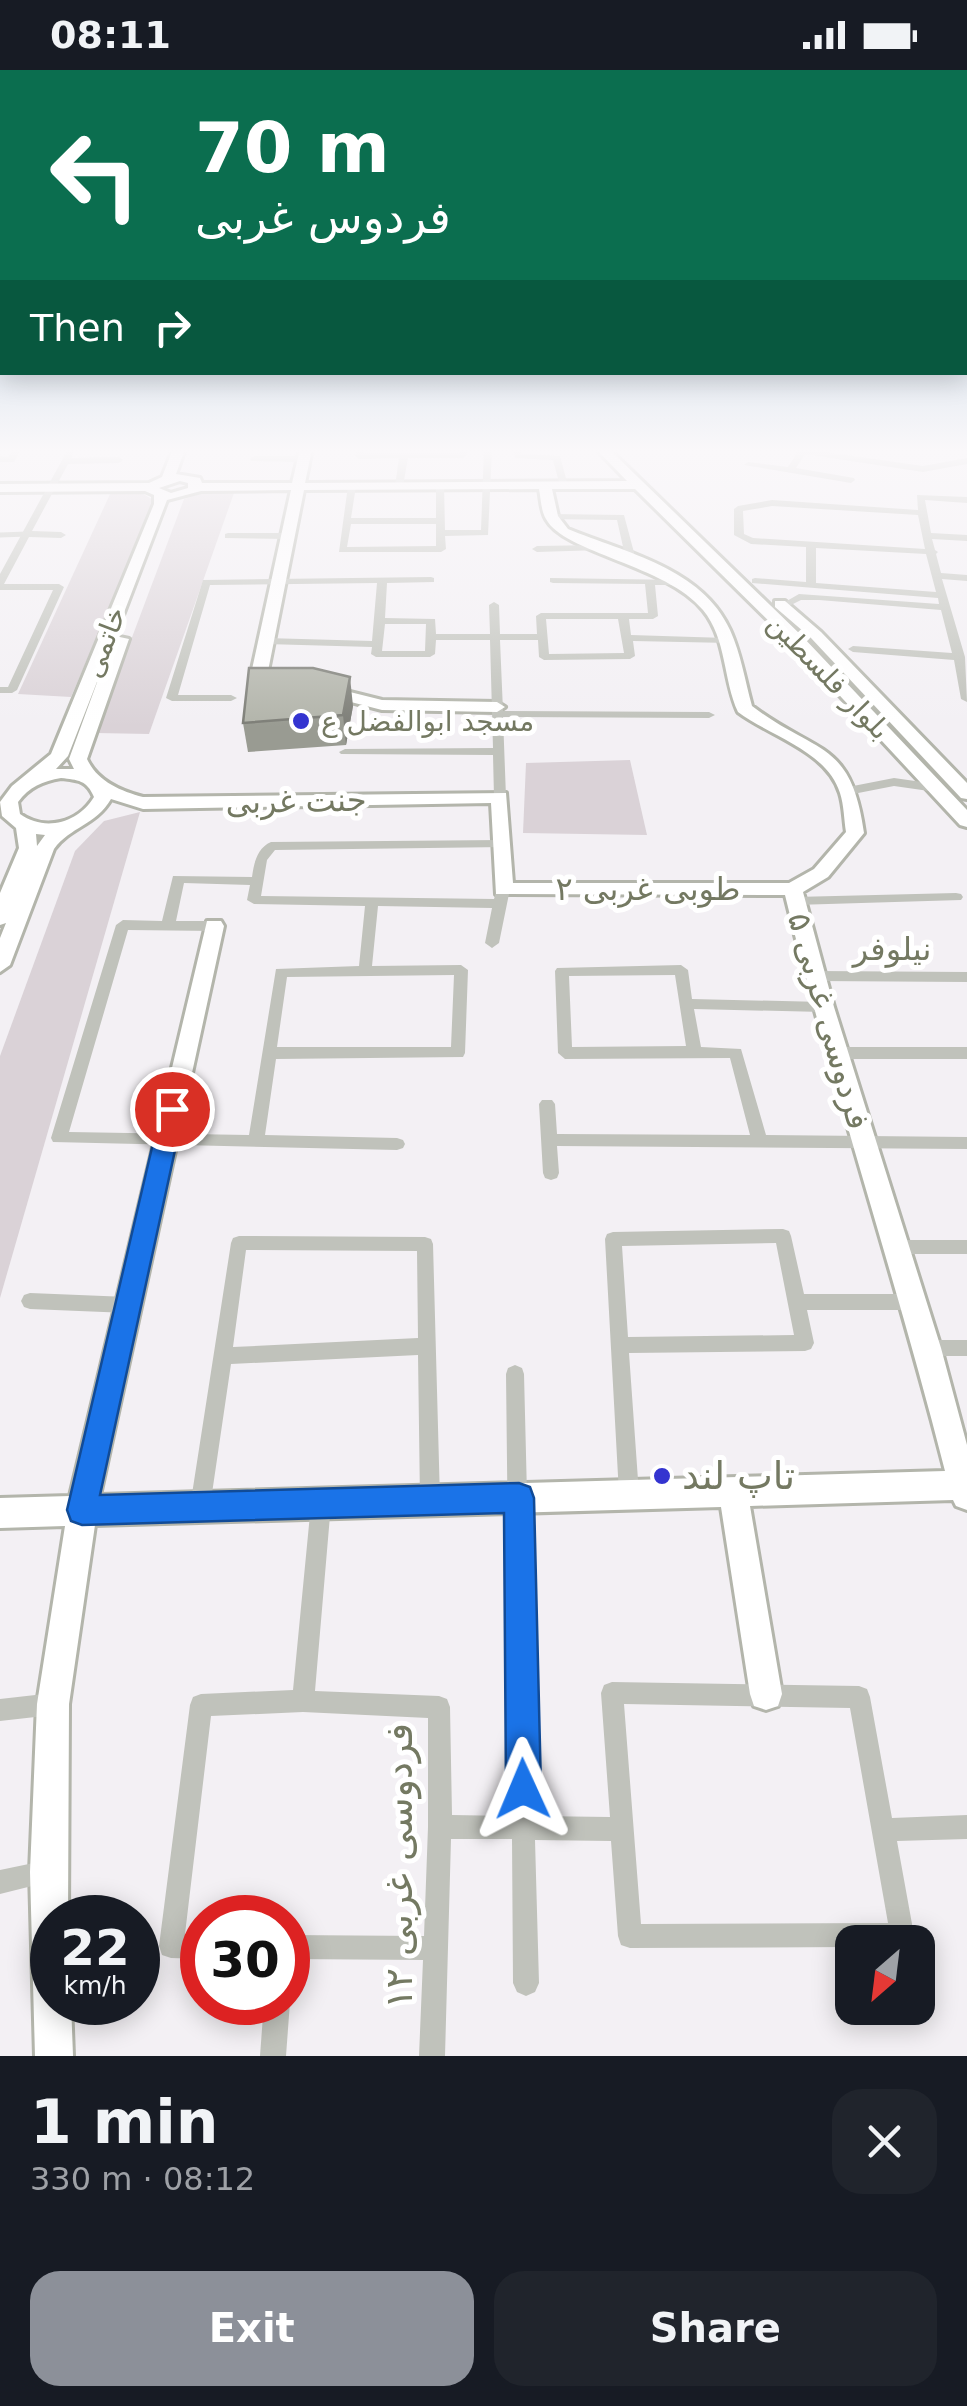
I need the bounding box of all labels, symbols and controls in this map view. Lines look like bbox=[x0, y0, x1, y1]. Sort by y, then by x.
text: 08:11 bbox=[50, 13, 171, 57]
text: 70 m bbox=[195, 107, 390, 189]
icon: left bbox=[30, 110, 160, 240]
text: فردوس غربی bbox=[195, 191, 451, 244]
icon: right bbox=[145, 300, 200, 355]
text: Then bbox=[30, 306, 125, 350]
street label: خاتمی bbox=[76, 602, 133, 682]
street label: بلوار فلسطین bbox=[760, 607, 897, 746]
place label: مسجد ابوالفضل ع bbox=[321, 705, 534, 738]
marker: مسجد ابوالفضل ع bbox=[290, 710, 312, 732]
street label: جنت غربی bbox=[225, 781, 367, 821]
street label: طوبی غربی ۲ bbox=[555, 870, 741, 908]
street label: فردوسی غربی ۵ bbox=[780, 908, 878, 1134]
street label: نیلوفر bbox=[851, 930, 931, 968]
pin bbox=[130, 1067, 215, 1152]
icon: arrive bbox=[145, 1082, 200, 1137]
place label: تاپ لند bbox=[682, 1454, 795, 1498]
marker: تاپ لند bbox=[651, 1465, 673, 1487]
street label: فردوسی غربی ۱۲ bbox=[377, 1723, 422, 2009]
position arrow bbox=[471, 1737, 575, 1841]
speed limit sign: 30 bbox=[180, 1895, 310, 2025]
text: 22 bbox=[60, 1919, 130, 1977]
north arrow bbox=[835, 1925, 935, 2025]
map controls bbox=[835, 1925, 935, 2025]
text: km/h bbox=[63, 1971, 127, 2000]
text: 1 min bbox=[30, 2087, 218, 2157]
button: close bbox=[832, 2089, 937, 2194]
text: 330 m · 08:12 bbox=[30, 2160, 255, 2198]
button: Exit bbox=[30, 2271, 474, 2386]
button: Share bbox=[494, 2271, 937, 2386]

